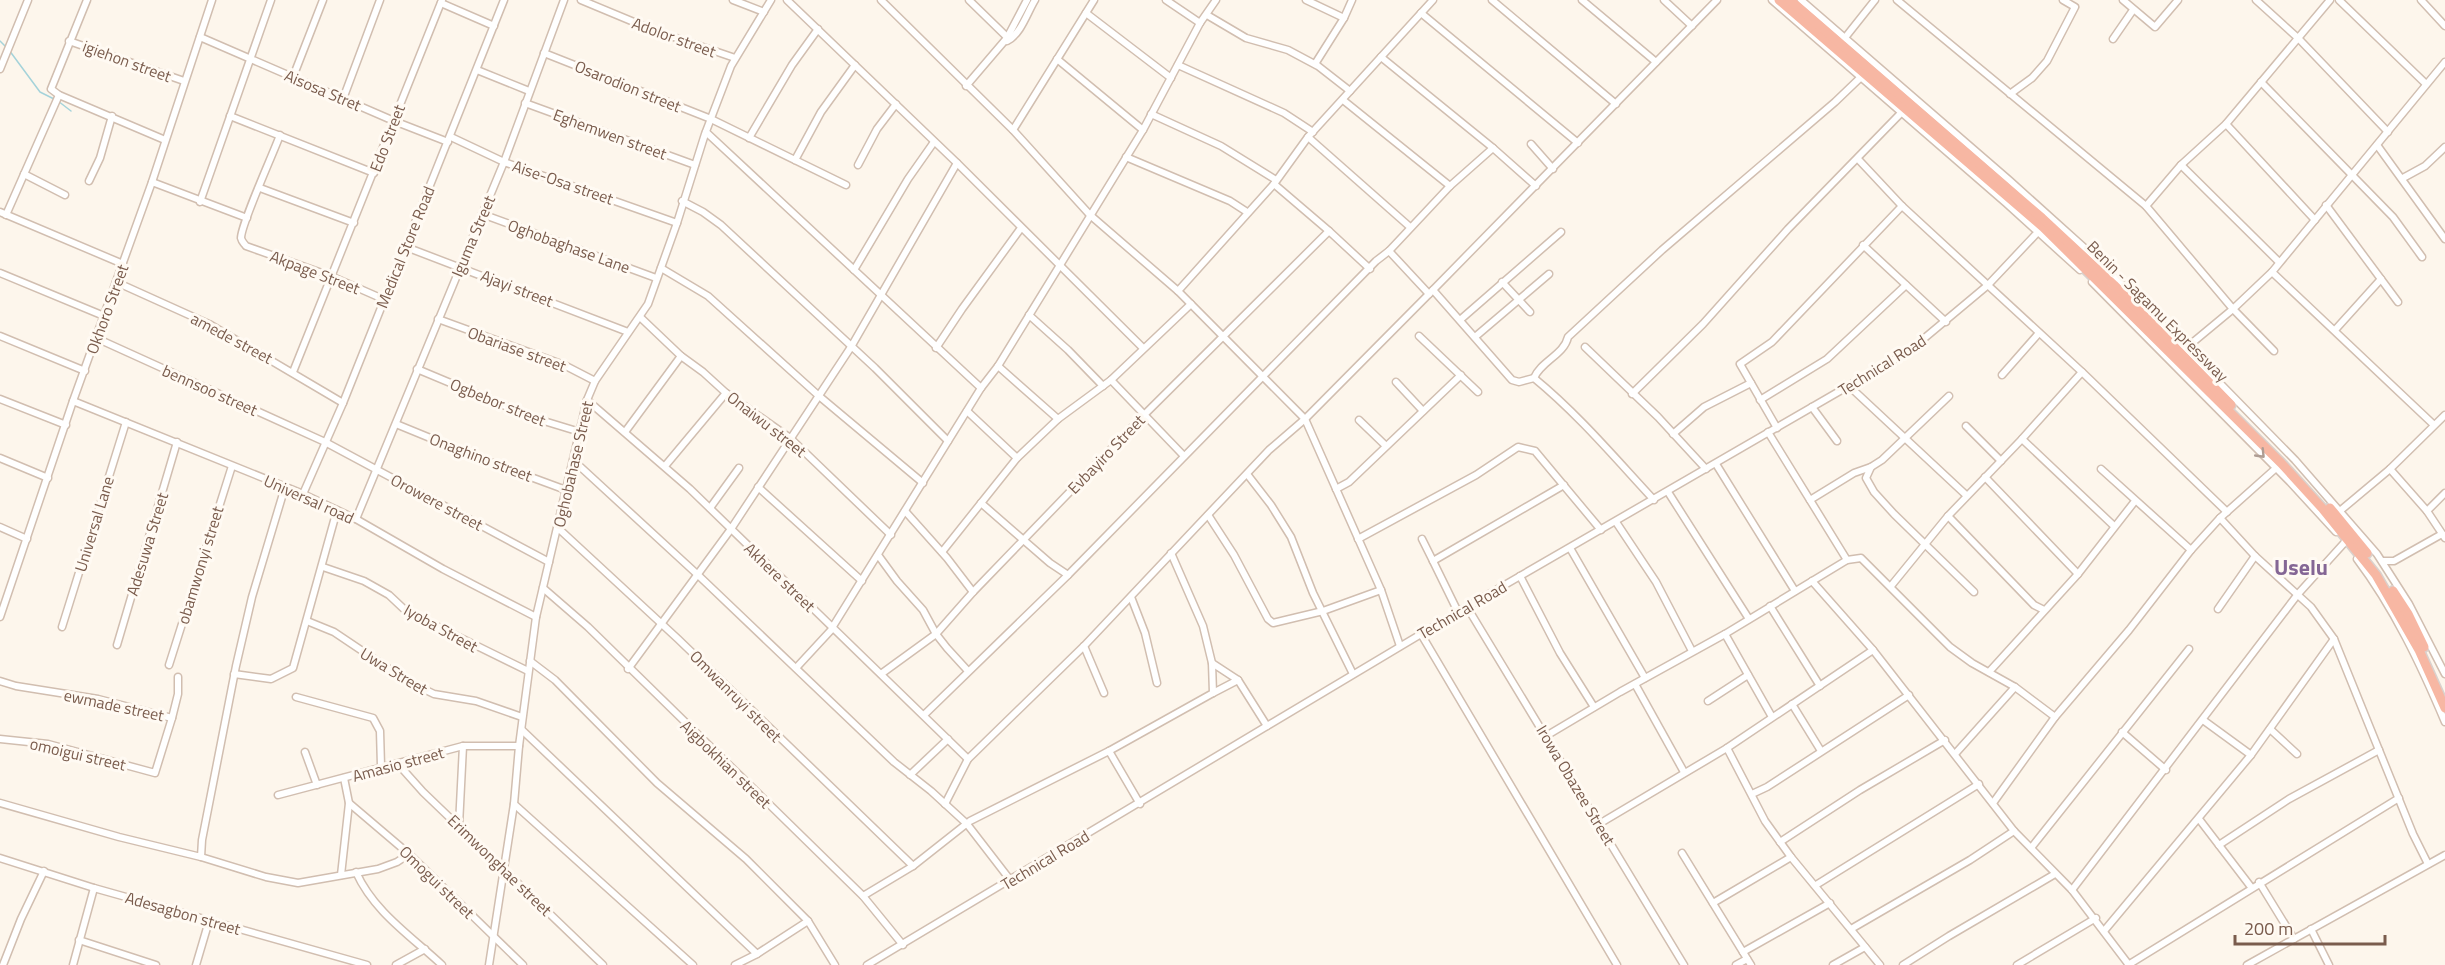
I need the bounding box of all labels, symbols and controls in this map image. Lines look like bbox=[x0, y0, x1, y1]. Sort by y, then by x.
street label: Adolor street bbox=[629, 11, 720, 63]
street label: igiehon street bbox=[79, 34, 175, 88]
street label: Osarodion street bbox=[571, 54, 685, 118]
street label: Aisosa Stret bbox=[281, 63, 365, 117]
street label: Edo Street bbox=[363, 100, 411, 175]
street label: Eghemwen street bbox=[550, 102, 671, 166]
street label: Aise-Osa street bbox=[509, 154, 617, 211]
street label: Medical Store Road bbox=[370, 182, 440, 312]
street label: Iguma Street bbox=[445, 191, 501, 281]
street label: Oghobaghase Lane bbox=[505, 213, 633, 279]
street label: Benin - Sagamu Expressway bbox=[2082, 235, 2234, 387]
street label: Akpage Street bbox=[266, 244, 364, 300]
street label: Okhoro Street bbox=[80, 260, 134, 357]
street label: Ajayi street bbox=[477, 263, 557, 313]
street label: amede street bbox=[187, 306, 278, 370]
street label: Obariase street bbox=[464, 320, 570, 378]
street label: Technical Road bbox=[1833, 328, 1931, 402]
street label: bennsoo street bbox=[159, 358, 262, 422]
street label: Ogbebor street bbox=[447, 372, 550, 432]
street label: Onaiwu street bbox=[722, 385, 812, 463]
street label: Oghobahase Street bbox=[547, 398, 599, 530]
street label: Evbayiro Street bbox=[1062, 409, 1151, 499]
street label: Onaghino street bbox=[426, 426, 536, 488]
one-way arrow bbox=[2253, 446, 2264, 457]
street label: Universal road bbox=[260, 468, 358, 530]
street label: Orowere street bbox=[386, 468, 488, 537]
street label: Universal Lane bbox=[68, 473, 120, 575]
street label: Adesuwa Street bbox=[120, 489, 174, 599]
street label: obamwonyi street bbox=[171, 503, 229, 627]
street label: Akhere street bbox=[739, 537, 821, 618]
district label: Uselu bbox=[2274, 550, 2328, 584]
street label: Technical Road bbox=[1413, 575, 1511, 645]
street label: Iyoba Street bbox=[400, 598, 483, 658]
street label: Uwa Street bbox=[356, 641, 433, 701]
street label: Omwanruyi street bbox=[685, 645, 788, 748]
street label: ewmade street bbox=[62, 683, 167, 727]
street label: Aigbokhian street bbox=[675, 714, 777, 814]
street label: Irowa Obazee Street bbox=[1531, 720, 1622, 850]
street label: omoigui street bbox=[28, 731, 129, 777]
street label: Amasio street bbox=[349, 740, 447, 788]
street label: Erimwonghae street bbox=[442, 809, 558, 921]
street label: Technical Road bbox=[996, 824, 1094, 896]
street label: Omogui street bbox=[394, 840, 480, 924]
street label: Adesagbon street bbox=[123, 885, 244, 941]
scale bar bbox=[2235, 908, 2385, 946]
text: 200 m bbox=[2244, 915, 2293, 942]

